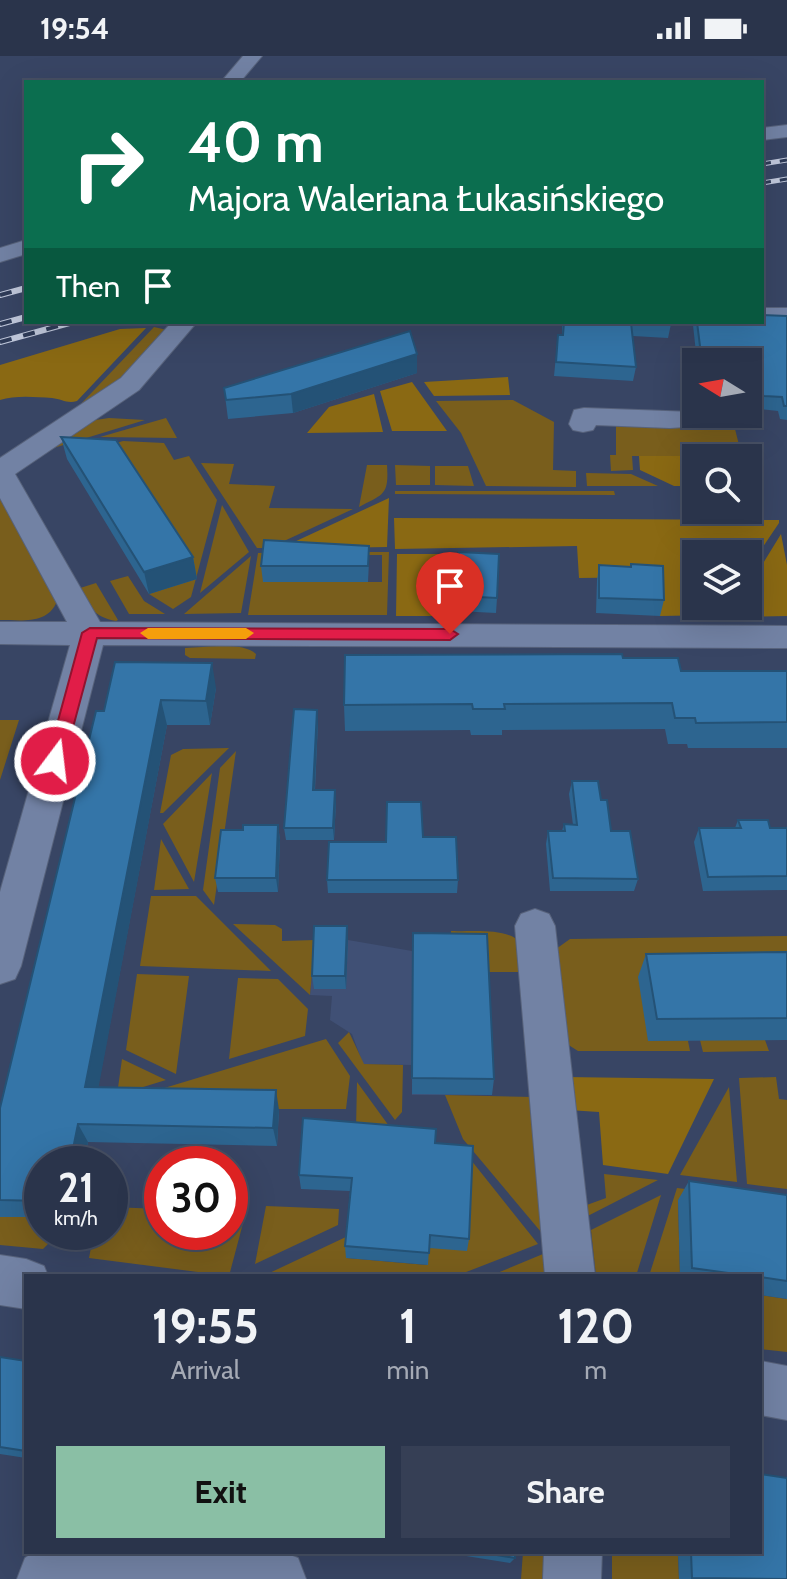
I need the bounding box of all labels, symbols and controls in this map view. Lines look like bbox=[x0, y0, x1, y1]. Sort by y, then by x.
text: 19:54 bbox=[40, 10, 109, 47]
text: 40 m bbox=[188, 108, 324, 176]
icon: right bbox=[56, 112, 160, 216]
text: Majora Waleriana Łukasińskiego bbox=[188, 176, 664, 220]
icon: arrive bbox=[136, 264, 180, 308]
text: Then bbox=[56, 268, 120, 305]
north arrow bbox=[682, 348, 762, 428]
map controls bbox=[682, 348, 762, 620]
button: search bbox=[682, 444, 762, 524]
button: layers bbox=[682, 540, 762, 620]
pin bbox=[416, 552, 484, 634]
icon: arrive bbox=[428, 564, 472, 608]
position arrow bbox=[13, 719, 97, 803]
speed limit sign: 30 bbox=[144, 1146, 248, 1250]
text: 21 bbox=[58, 1163, 94, 1212]
text: km/h bbox=[54, 1206, 98, 1230]
text: 19:55 bbox=[152, 1297, 259, 1355]
text: 1 bbox=[399, 1297, 417, 1355]
text: 120 bbox=[557, 1297, 634, 1355]
text: Arrival bbox=[171, 1354, 240, 1386]
text: min bbox=[387, 1354, 429, 1386]
text: m bbox=[584, 1354, 607, 1386]
button: Exit bbox=[56, 1446, 385, 1538]
button: Share bbox=[401, 1446, 730, 1538]

